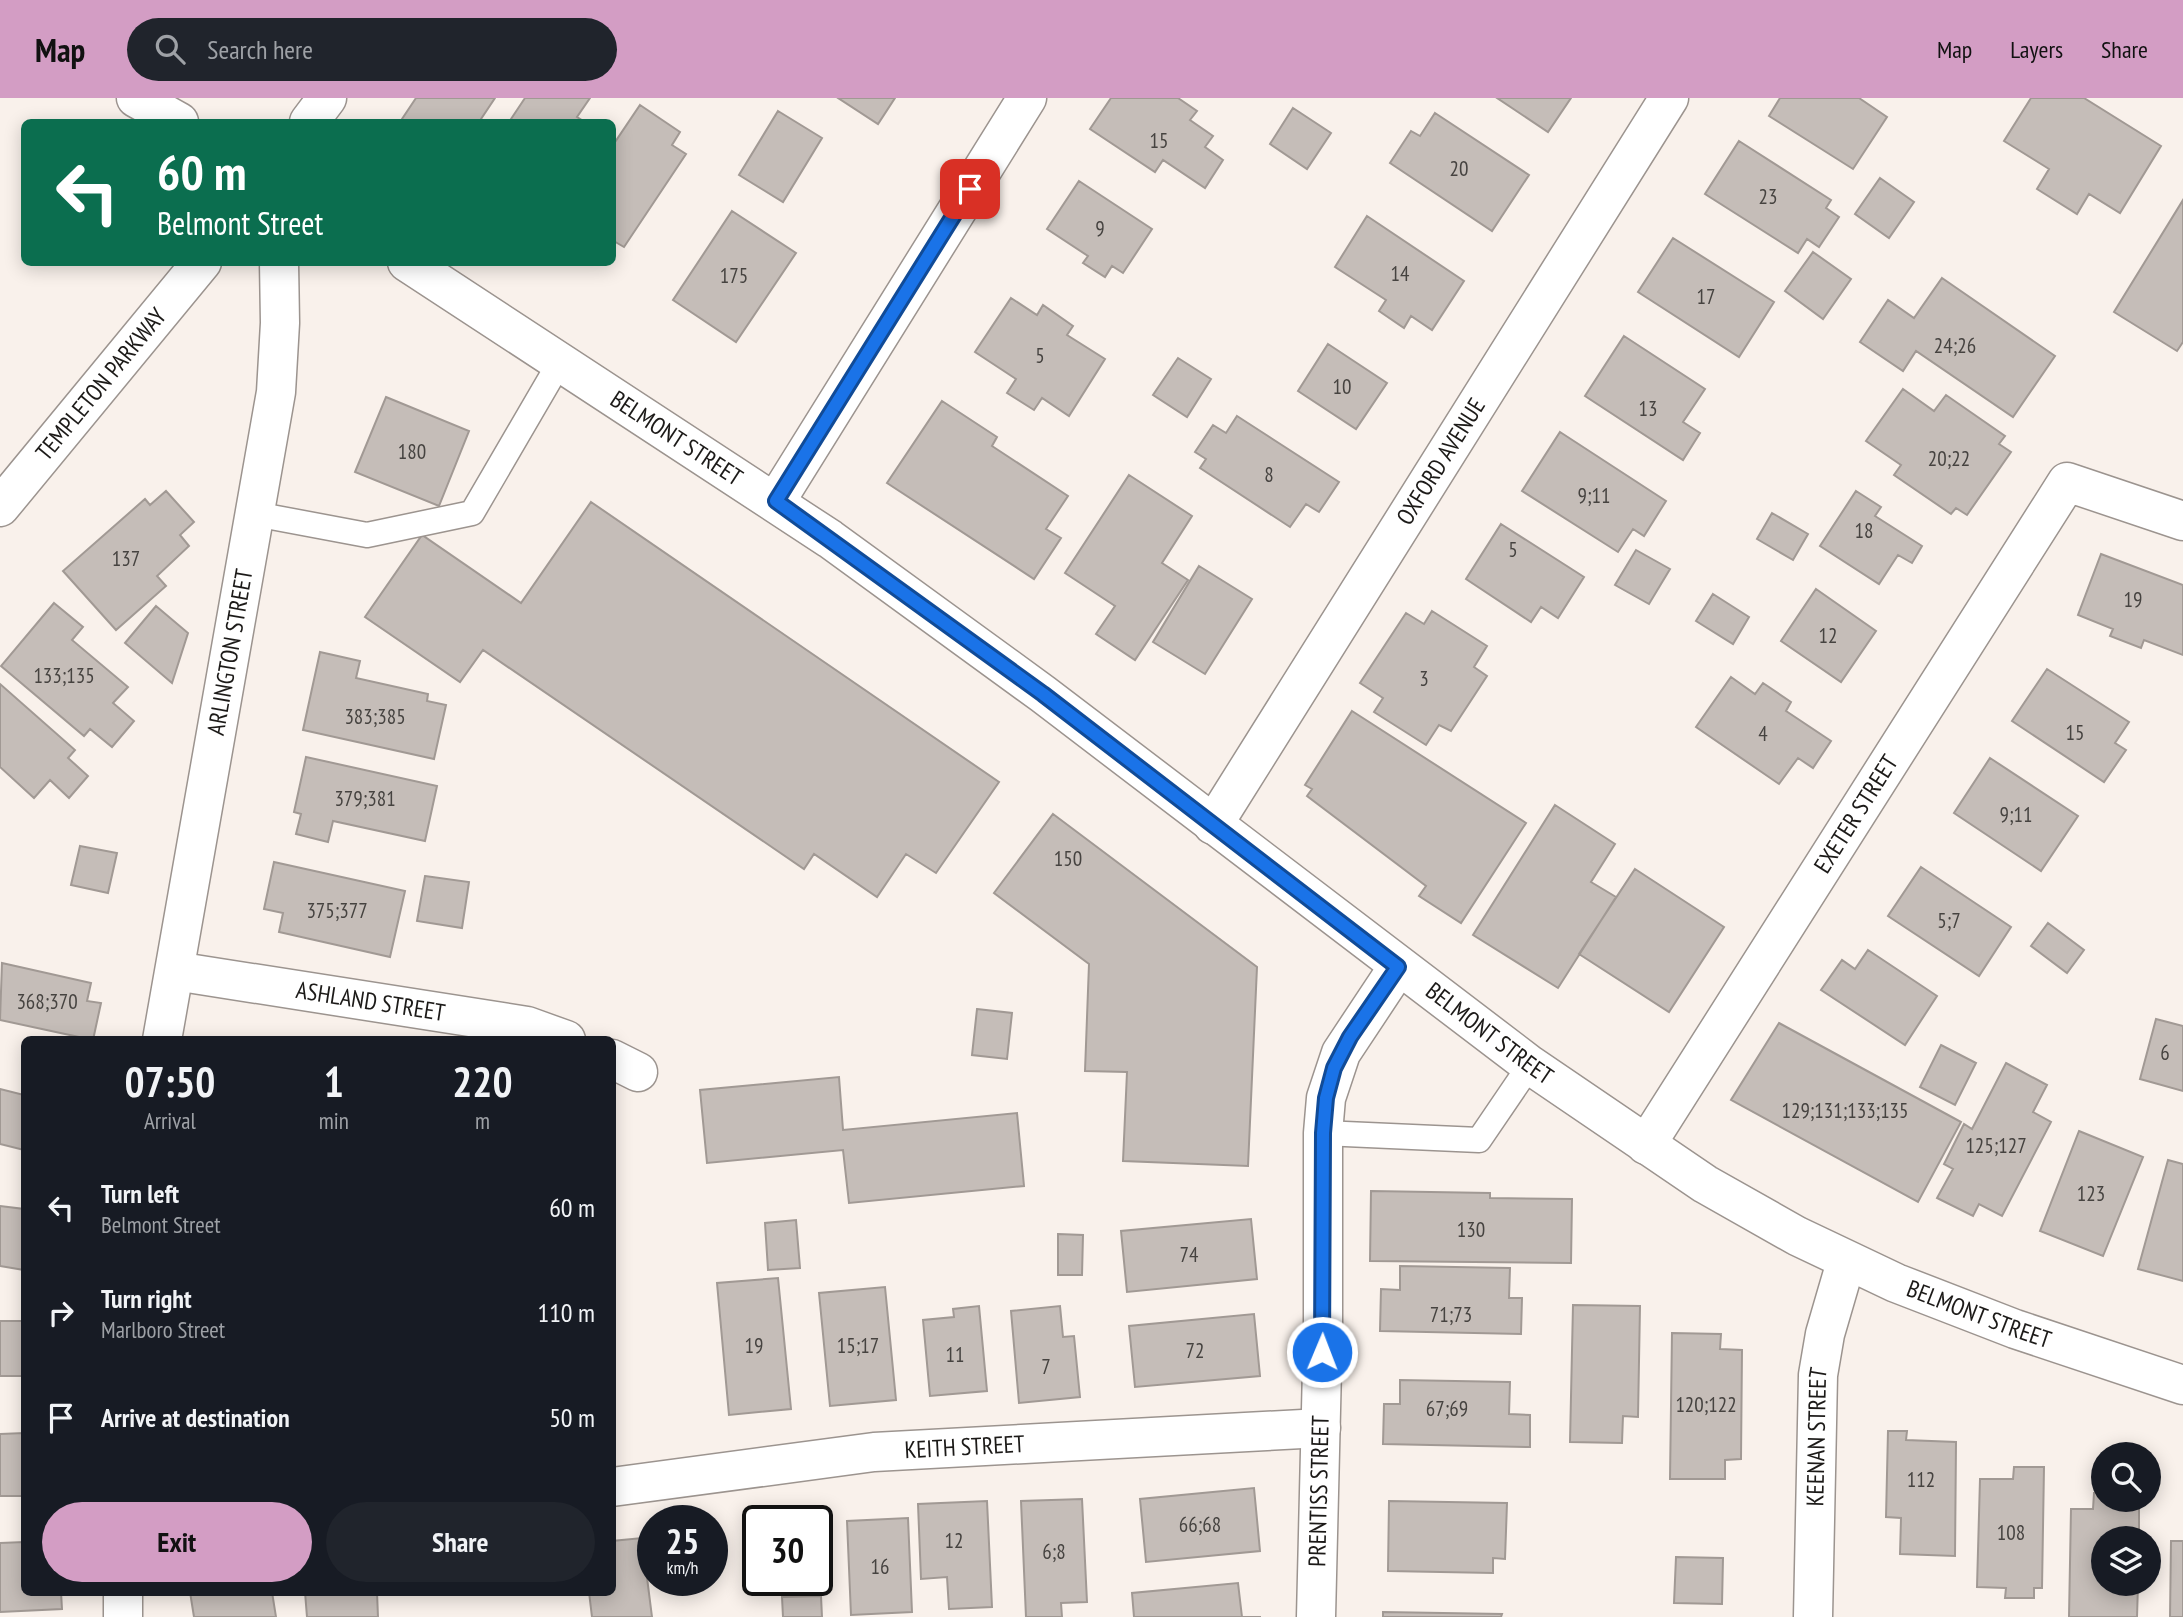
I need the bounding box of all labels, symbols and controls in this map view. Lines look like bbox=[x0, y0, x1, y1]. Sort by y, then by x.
search box bbox=[127, 18, 617, 81]
text: Map bbox=[35, 28, 85, 71]
icon: search bbox=[151, 30, 189, 68]
text: Search here bbox=[207, 33, 313, 66]
text: Map bbox=[1937, 34, 1972, 65]
text: Layers bbox=[2010, 34, 2063, 65]
text: Share bbox=[2101, 34, 2148, 65]
house number: 15 bbox=[1150, 127, 1168, 154]
text: 60 m bbox=[157, 140, 246, 204]
icon: left bbox=[42, 147, 133, 238]
house number: 20 bbox=[1450, 155, 1468, 182]
pin bbox=[940, 159, 1000, 219]
icon: arrive bbox=[951, 170, 989, 208]
house number: 23 bbox=[1759, 183, 1777, 210]
text: Belmont Street bbox=[157, 202, 323, 244]
house number: 9 bbox=[1095, 215, 1105, 242]
house number: 14 bbox=[1391, 260, 1410, 287]
house number: 175 bbox=[720, 262, 748, 289]
house number: 17 bbox=[1697, 283, 1715, 310]
street label: TEMPLETON PARKWAY bbox=[29, 301, 173, 467]
house number: 24;26 bbox=[1934, 332, 1976, 359]
house number: 5 bbox=[1035, 342, 1045, 369]
house number: 10 bbox=[1333, 373, 1351, 400]
street label: BELMONT STREET bbox=[605, 383, 749, 493]
street label: OXFORD AVENUE bbox=[1389, 392, 1492, 531]
house number: 13 bbox=[1639, 395, 1657, 422]
house number: 180 bbox=[398, 438, 426, 465]
house number: 20;22 bbox=[1928, 445, 1970, 472]
house number: 8 bbox=[1264, 461, 1274, 488]
house number: 9;11 bbox=[1578, 482, 1610, 509]
house number: 18 bbox=[1855, 517, 1873, 544]
house number: 5 bbox=[1508, 536, 1518, 563]
house number: 137 bbox=[112, 545, 140, 572]
street label: ARLINGTON STREET bbox=[200, 566, 260, 737]
house number: 19 bbox=[2124, 586, 2142, 613]
house number: 12 bbox=[1819, 622, 1837, 649]
house number: 133;135 bbox=[33, 662, 95, 689]
house number: 3 bbox=[1419, 665, 1429, 692]
house number: 383;385 bbox=[344, 703, 406, 730]
house number: 15 bbox=[2066, 719, 2084, 746]
house number: 4 bbox=[1758, 720, 1768, 747]
street label: EXETER STREET bbox=[1807, 749, 1905, 879]
house number: 379;381 bbox=[334, 785, 396, 812]
house number: 9;11 bbox=[2000, 801, 2032, 828]
house number: 150 bbox=[1054, 845, 1082, 872]
house number: 375;377 bbox=[306, 897, 368, 924]
house number: 5;7 bbox=[1937, 907, 1961, 934]
street label: ASHLAND STREET bbox=[294, 974, 448, 1028]
street label: BELMONT STREET bbox=[1420, 975, 1560, 1091]
house number: 368;370 bbox=[16, 988, 78, 1015]
house number: 6 bbox=[2160, 1039, 2170, 1066]
text: 07:50 bbox=[124, 1054, 215, 1109]
text: 1 bbox=[324, 1054, 344, 1109]
text: 220 bbox=[452, 1054, 513, 1109]
house number: 129;131;133;135 bbox=[1781, 1097, 1909, 1124]
text: Arrival bbox=[144, 1106, 196, 1135]
text: min bbox=[319, 1106, 349, 1135]
text: m bbox=[475, 1106, 490, 1135]
house number: 125;127 bbox=[1965, 1132, 2027, 1159]
text: Turn left bbox=[101, 1177, 179, 1210]
house number: 123 bbox=[2077, 1180, 2105, 1207]
icon: left bbox=[42, 1189, 80, 1227]
text: 60 m bbox=[549, 1191, 595, 1224]
text: Belmont Street bbox=[101, 1210, 221, 1239]
house number: 130 bbox=[1457, 1216, 1485, 1243]
house number: 74 bbox=[1180, 1241, 1199, 1268]
street label: BELMONT STREET bbox=[1903, 1273, 2056, 1355]
text: Turn right bbox=[101, 1282, 192, 1315]
icon: right bbox=[42, 1294, 80, 1332]
text: 110 m bbox=[537, 1296, 595, 1329]
house number: 71;73 bbox=[1430, 1301, 1472, 1328]
text: Marlboro Street bbox=[101, 1315, 225, 1344]
position arrow bbox=[1285, 1315, 1359, 1389]
house number: 19 bbox=[745, 1332, 763, 1359]
house number: 15;17 bbox=[837, 1332, 879, 1359]
house number: 72 bbox=[1186, 1337, 1204, 1364]
house number: 11 bbox=[946, 1341, 964, 1368]
house number: 7 bbox=[1041, 1353, 1051, 1380]
street label: KEENAN STREET bbox=[1799, 1365, 1834, 1507]
house number: 120;122 bbox=[1675, 1391, 1737, 1418]
house number: 67;69 bbox=[1426, 1395, 1468, 1422]
icon: arrive bbox=[42, 1399, 80, 1437]
text: Arrive at destination bbox=[101, 1401, 290, 1434]
text: 50 m bbox=[549, 1401, 595, 1434]
street label: PRENTISS STREET bbox=[1301, 1415, 1336, 1567]
street label: KEITH STREET bbox=[904, 1428, 1026, 1465]
map controls bbox=[2091, 1442, 2161, 1596]
button: search bbox=[2091, 1442, 2161, 1512]
house number: 112 bbox=[1907, 1466, 1935, 1493]
button: Exit bbox=[42, 1502, 312, 1582]
button: Share bbox=[326, 1502, 595, 1582]
speed limit sign: 30 bbox=[742, 1505, 833, 1596]
house number: 66;68 bbox=[1179, 1511, 1221, 1538]
text: 25 bbox=[666, 1518, 699, 1564]
house number: 108 bbox=[1997, 1519, 2025, 1546]
button: layers bbox=[2091, 1526, 2161, 1596]
house number: 12 bbox=[945, 1527, 963, 1554]
house number: 6;8 bbox=[1042, 1538, 1066, 1565]
house number: 16 bbox=[871, 1553, 889, 1580]
text: km/h bbox=[667, 1556, 698, 1579]

